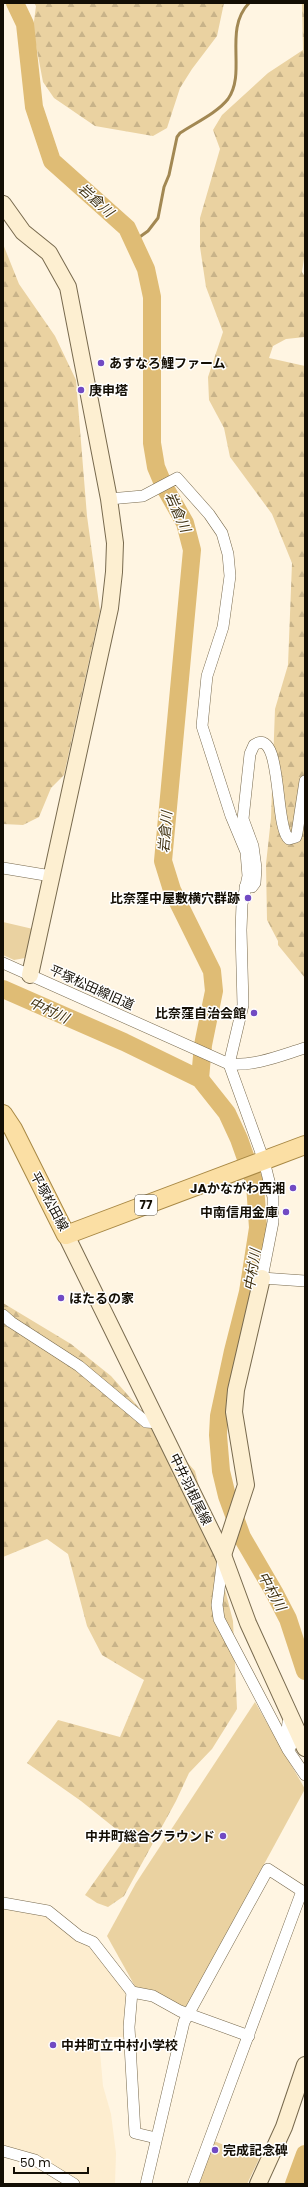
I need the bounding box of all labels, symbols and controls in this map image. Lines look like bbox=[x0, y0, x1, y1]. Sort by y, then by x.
water label: 岩倉川 bbox=[74, 179, 120, 223]
place label: あすなろ鯉ファーム bbox=[109, 354, 226, 373]
marker: あすなろ鯉ファーム bbox=[96, 358, 106, 368]
place label: 庚申塔 bbox=[89, 381, 128, 400]
marker: 庚申塔 bbox=[76, 385, 86, 395]
water label: 岩倉川 bbox=[160, 489, 196, 537]
water label: 岩倉川 bbox=[153, 808, 177, 854]
place label: 比奈窪中屋敷横穴群跡 bbox=[110, 889, 240, 908]
marker: 比奈窪中屋敷横穴群跡 bbox=[243, 893, 253, 903]
street label: 平塚松田線旧道 bbox=[46, 960, 137, 1015]
water label: 中村川 bbox=[26, 992, 74, 1029]
place label: 比奈窪自治会館 bbox=[155, 1004, 246, 1023]
marker: 比奈窪自治会館 bbox=[249, 1008, 259, 1018]
street label: 平塚松田線 bbox=[26, 1168, 73, 1234]
place label: JAかながわ西湘 bbox=[190, 1179, 285, 1198]
marker: JAかながわ西湘 bbox=[288, 1183, 298, 1193]
road number: 77 bbox=[135, 1195, 157, 1215]
place label: 中南信用金庫 bbox=[200, 1203, 278, 1222]
marker: 中南信用金庫 bbox=[281, 1207, 291, 1217]
water label: 中村川 bbox=[239, 1246, 265, 1292]
place label: ほたるの家 bbox=[69, 1289, 134, 1308]
marker: ほたるの家 bbox=[56, 1293, 66, 1303]
street label: 中井羽根尾線 bbox=[165, 1450, 216, 1528]
water label: 中村川 bbox=[253, 1568, 292, 1616]
place label: 中井町総合グラウンド bbox=[85, 1827, 215, 1846]
marker: 中井町総合グラウンド bbox=[218, 1831, 228, 1841]
place label: 中井町立中村小学校 bbox=[61, 2036, 178, 2055]
marker: 中井町立中村小学校 bbox=[48, 2040, 58, 2050]
place label: 完成記念碑 bbox=[223, 2141, 288, 2160]
marker: 完成記念碑 bbox=[210, 2145, 220, 2155]
scale bar bbox=[14, 2149, 88, 2175]
text: 50 m bbox=[20, 2154, 51, 2171]

